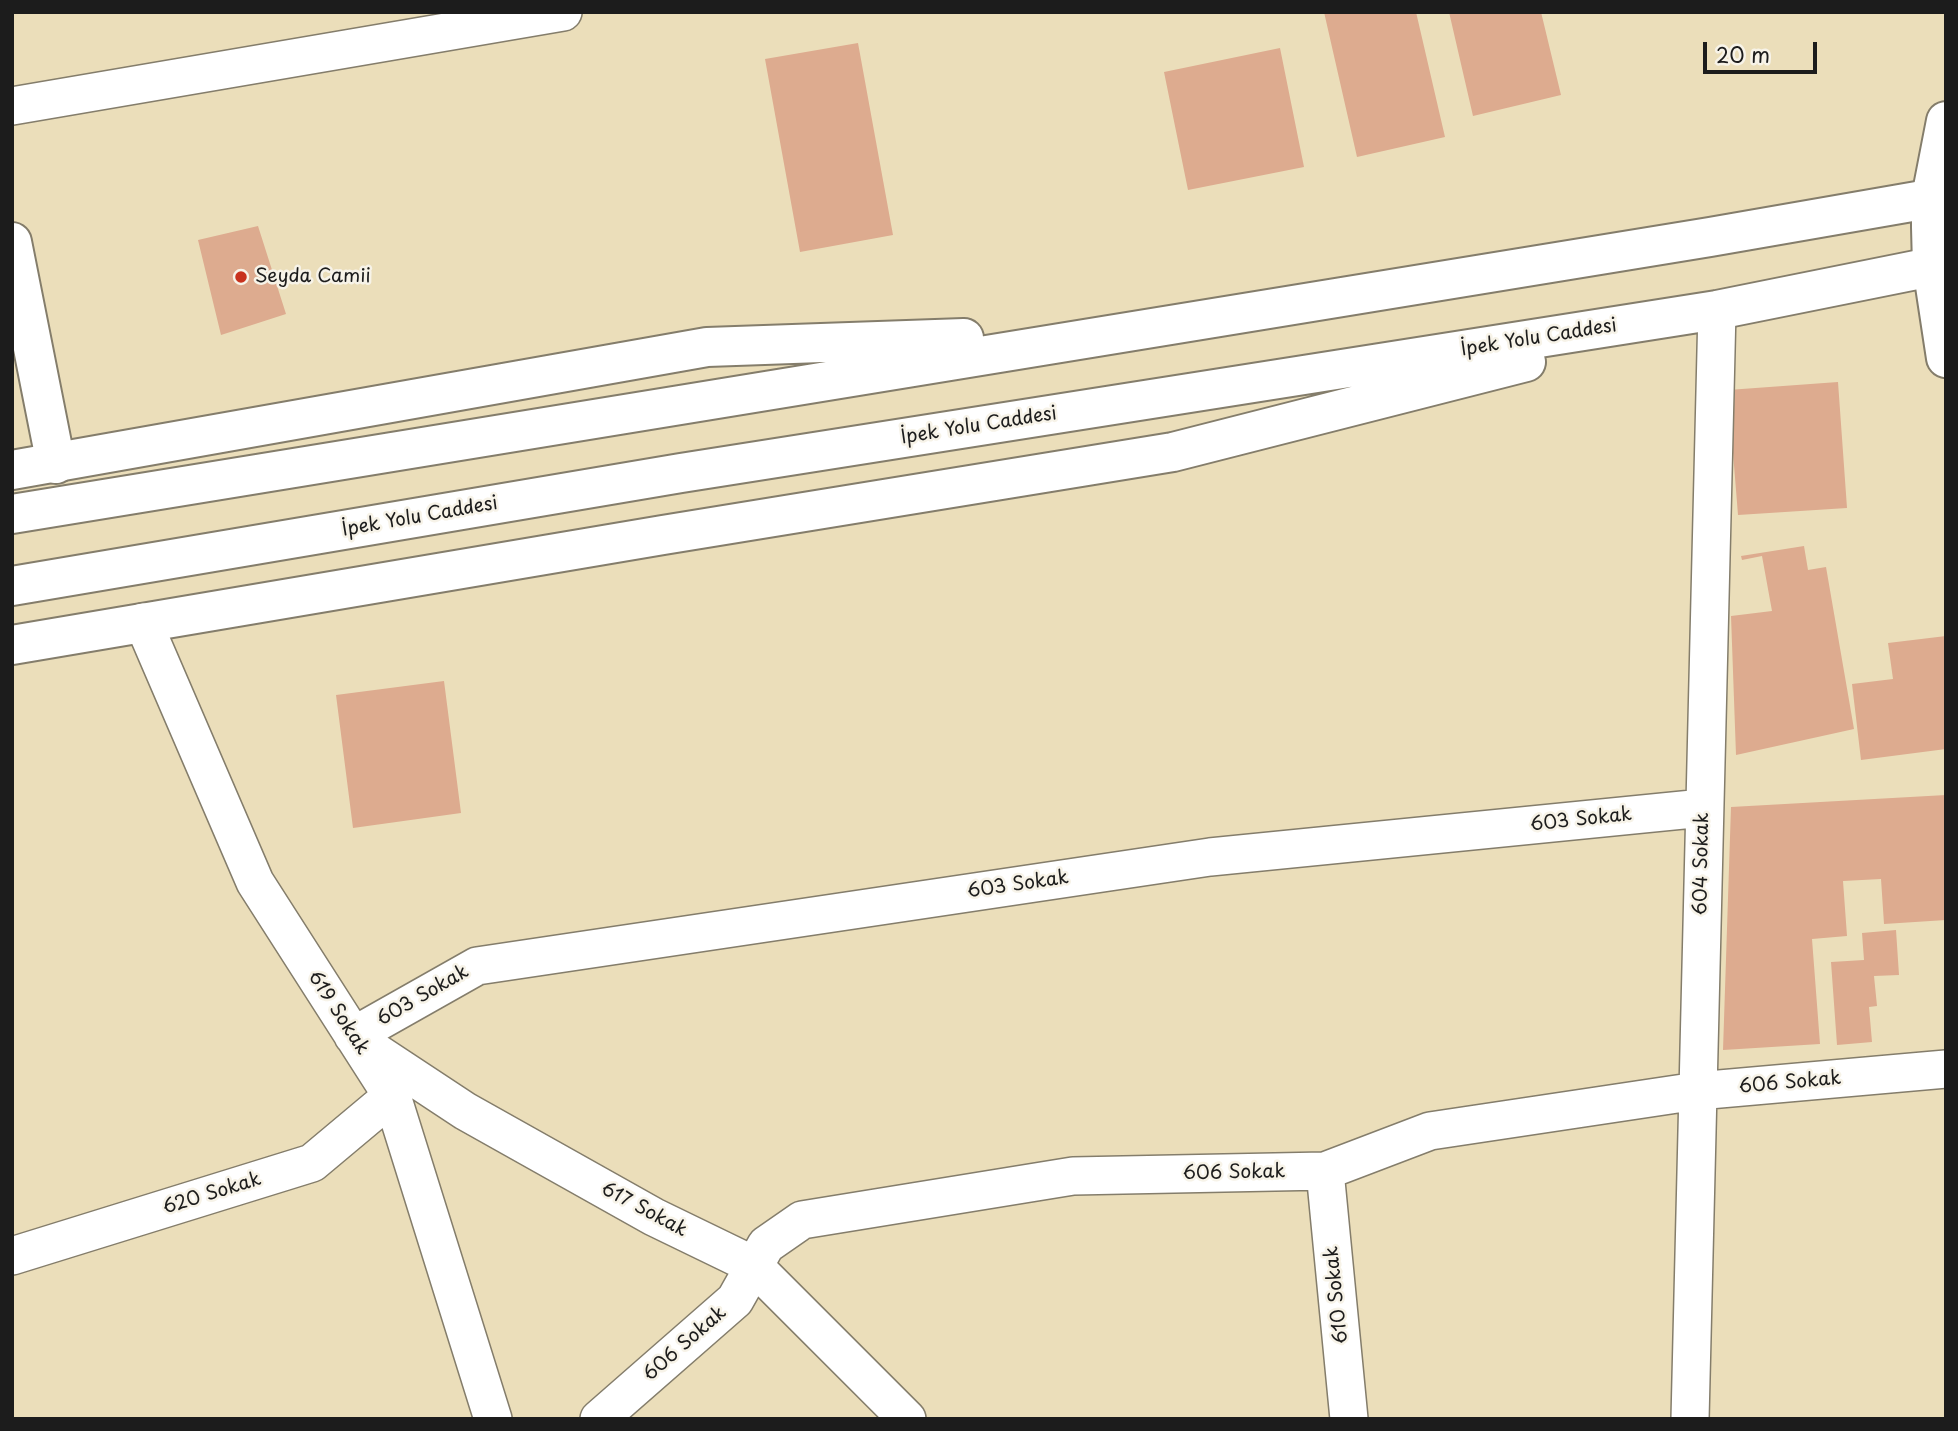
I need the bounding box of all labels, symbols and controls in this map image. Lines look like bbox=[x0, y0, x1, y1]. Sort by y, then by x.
scale bar bbox=[1706, 28, 1820, 72]
text: 20 m bbox=[1716, 38, 1770, 70]
place label: Seyda Camii bbox=[255, 266, 371, 288]
marker: Seyda Camii bbox=[233, 269, 249, 285]
street label: İpek Yolu Caddesi bbox=[1459, 314, 1619, 362]
street label: İpek Yolu Caddesi bbox=[899, 402, 1059, 450]
street label: İpek Yolu Caddesi bbox=[340, 492, 500, 542]
street label: 603 Sokak bbox=[1529, 803, 1633, 837]
street label: 604 Sokak bbox=[1690, 812, 1714, 916]
street label: 603 Sokak bbox=[966, 867, 1070, 903]
street label: 603 Sokak bbox=[373, 961, 473, 1031]
street label: 619 Sokak bbox=[302, 967, 374, 1059]
street label: 606 Sokak bbox=[1738, 1067, 1842, 1099]
street label: 606 Sokak bbox=[1182, 1161, 1286, 1185]
street label: 620 Sokak bbox=[160, 1168, 264, 1220]
street label: 617 Sokak bbox=[597, 1178, 691, 1242]
street label: 610 Sokak bbox=[1321, 1245, 1353, 1345]
street label: 606 Sokak bbox=[639, 1302, 731, 1386]

